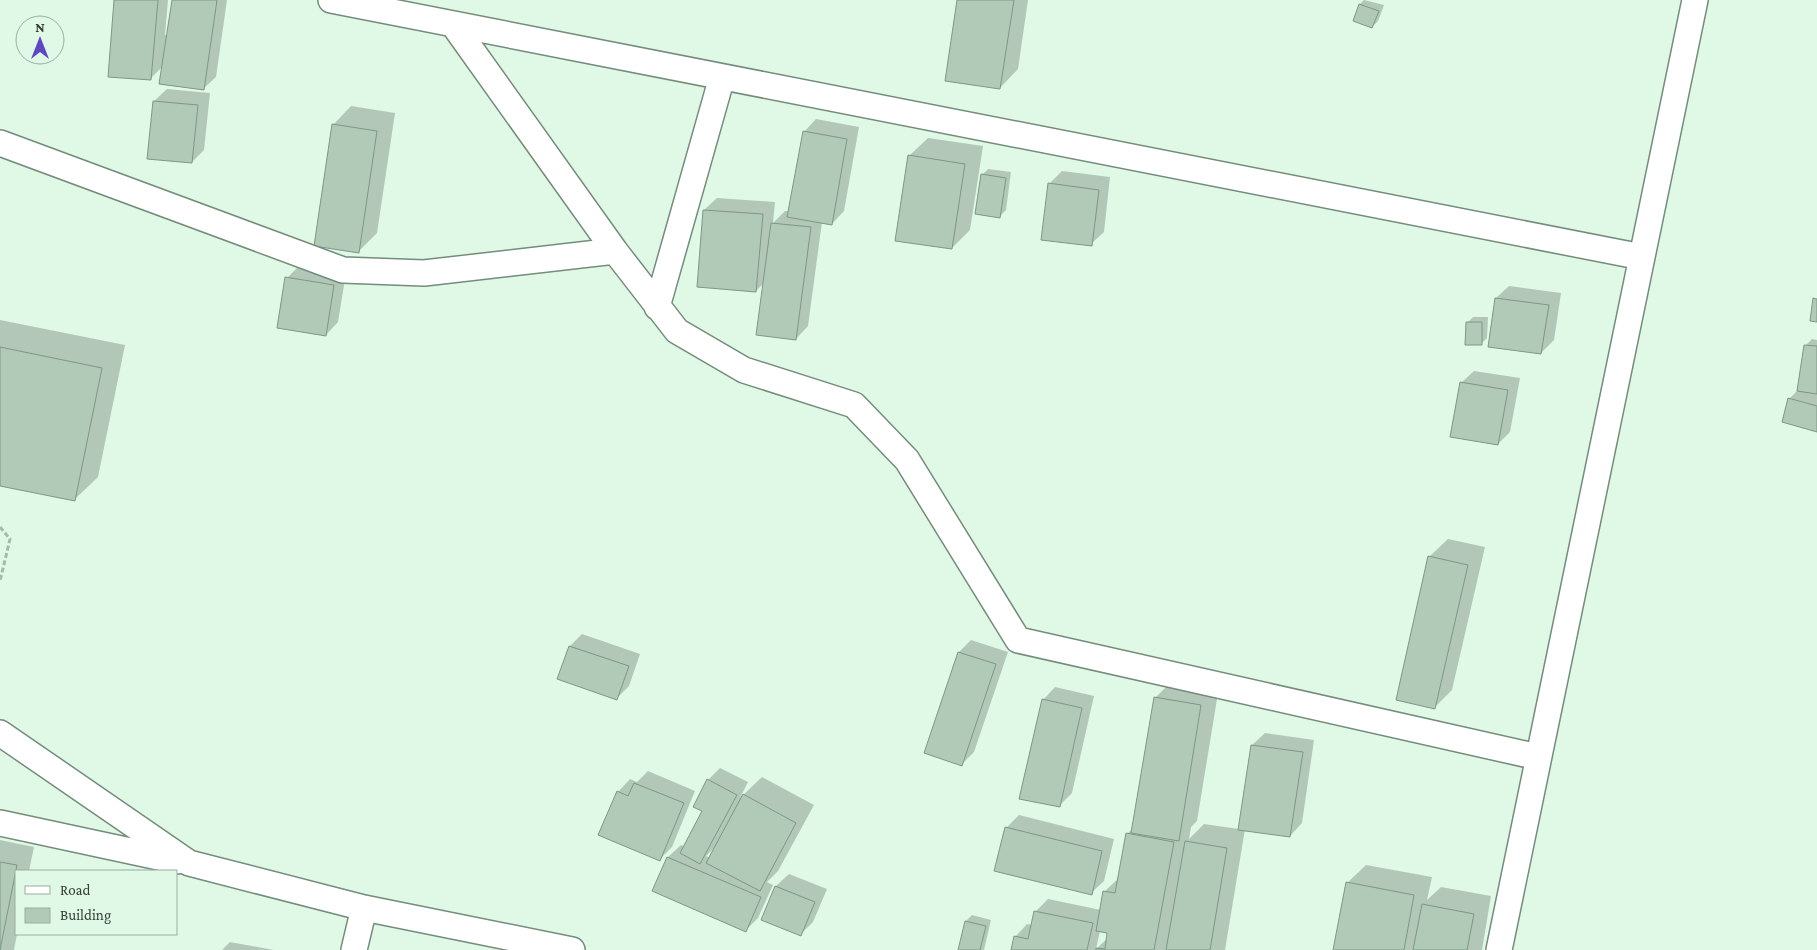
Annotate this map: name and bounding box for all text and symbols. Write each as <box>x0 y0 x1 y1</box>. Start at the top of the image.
north arrow <box>15 15 65 65</box>
text: N <box>35 19 45 35</box>
legend <box>15 870 178 935</box>
text: Road <box>60 882 91 898</box>
text: Building <box>60 907 111 924</box>

